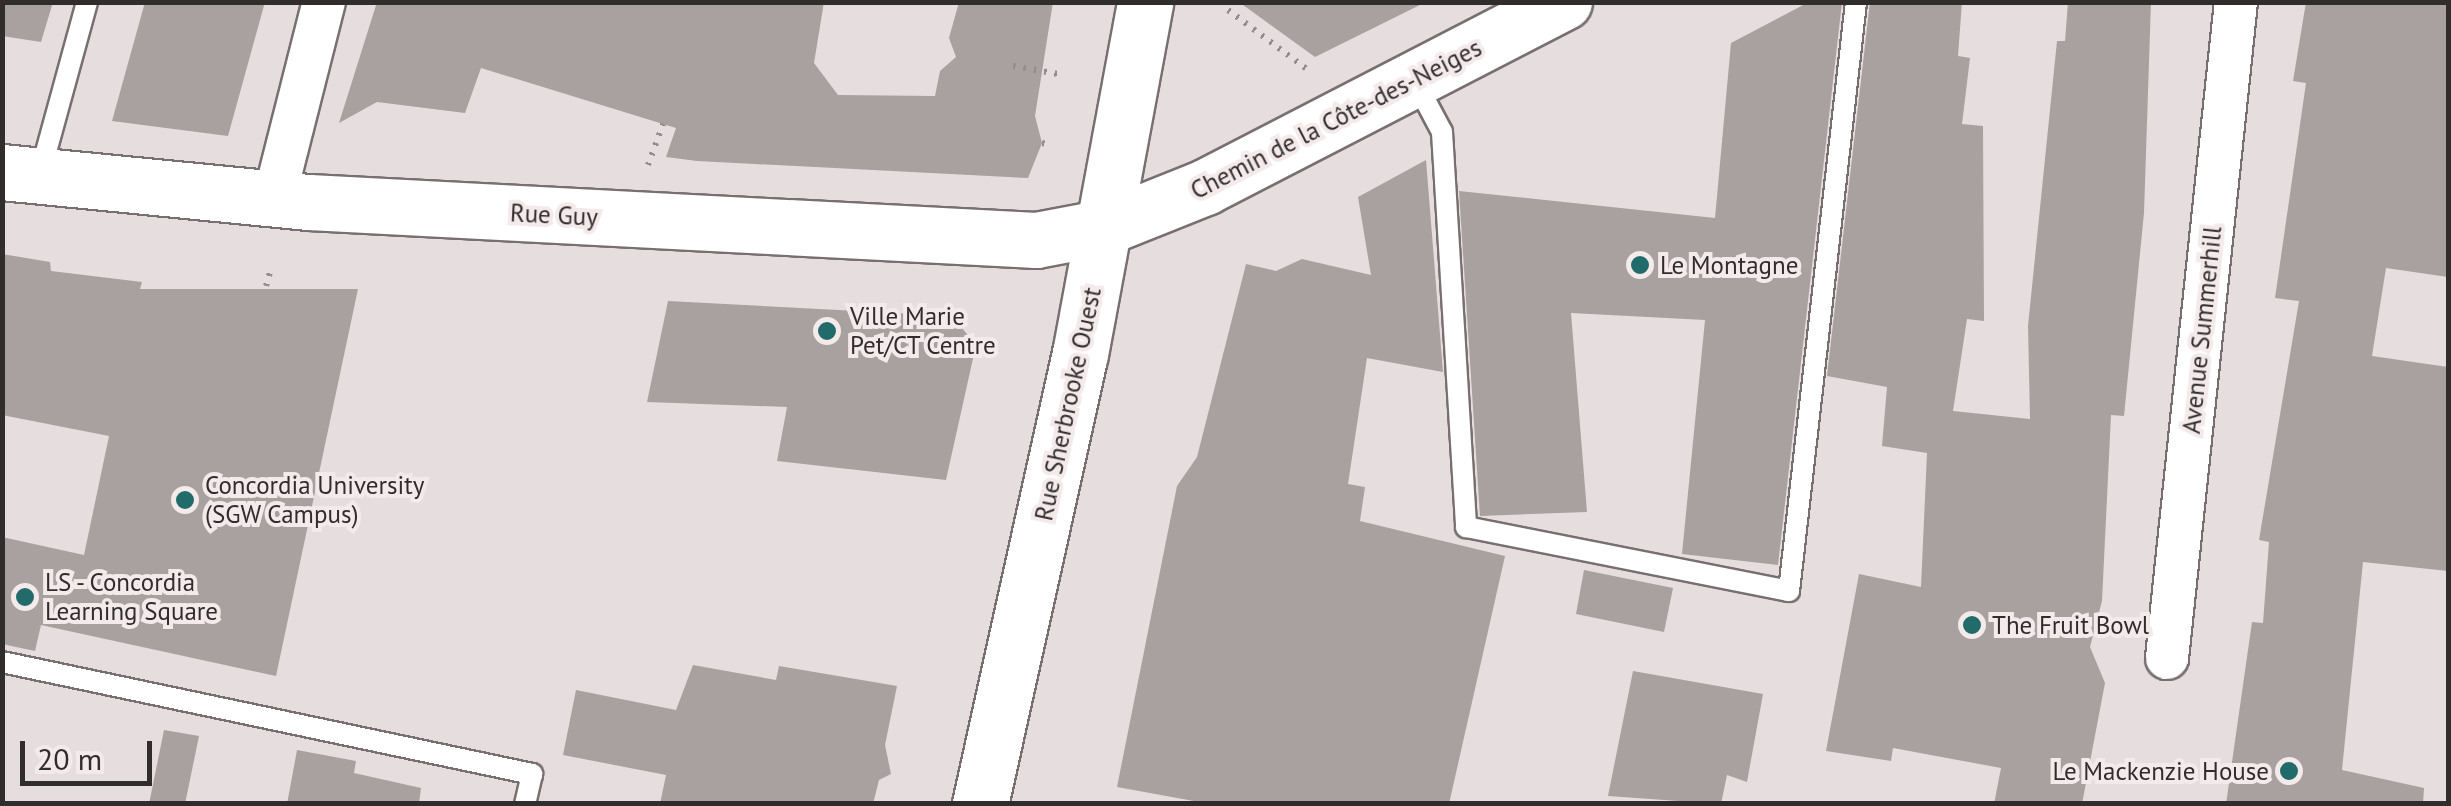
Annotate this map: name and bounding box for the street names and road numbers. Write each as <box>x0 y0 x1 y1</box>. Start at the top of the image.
street label: Chemin de la Côte-des-Neiges <box>1186 32 1486 206</box>
street label: Rue Guy <box>509 198 599 232</box>
street label: Avenue Summerhill <box>2176 225 2228 435</box>
street label: Rue Sherbrooke Ouest <box>1029 285 1107 523</box>

